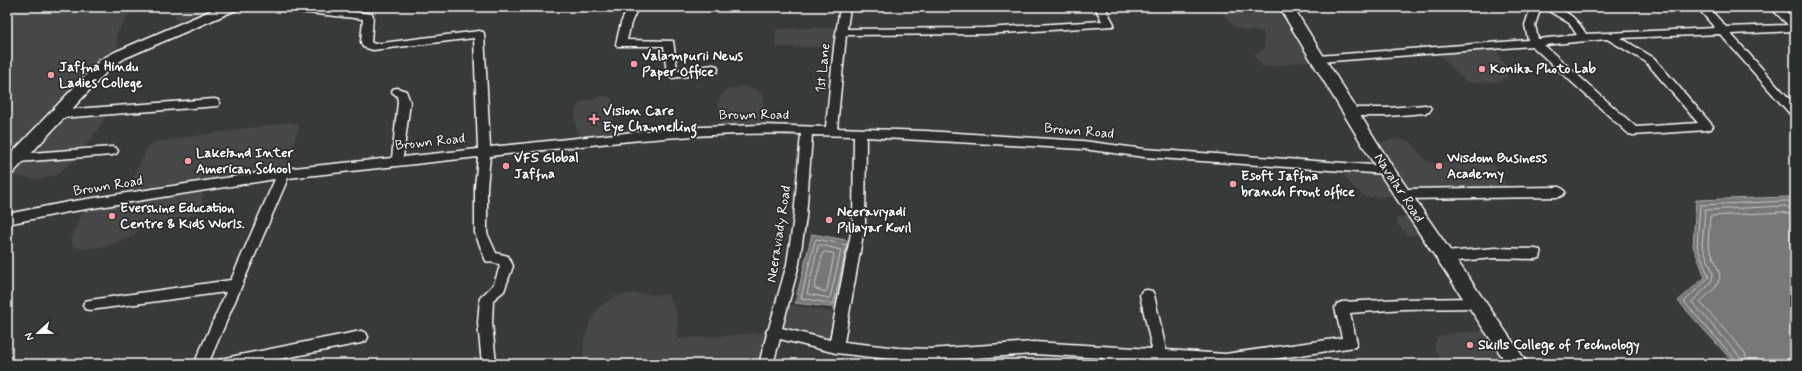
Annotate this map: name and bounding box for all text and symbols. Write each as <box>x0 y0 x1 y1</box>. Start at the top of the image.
street label: 1st Lane <box>811 42 835 94</box>
place label: Valampurii News Paper Office <box>642 47 743 81</box>
place label: Jaffna Hindu Ladies College <box>59 58 143 93</box>
marker: Valampurii News Paper Office <box>629 59 639 69</box>
place label: Konika Photo Lab <box>1490 60 1596 78</box>
marker: Konika Photo Lab <box>1477 64 1487 74</box>
marker: Jaffna Hindu Ladies College <box>46 70 56 80</box>
place label: Vision Care Eye Channelling <box>603 102 698 139</box>
street label: Brown Road <box>719 106 789 124</box>
marker: Vision Care Eye Channelling <box>588 113 600 125</box>
street label: Brown Road <box>1043 119 1115 143</box>
street label: Brown Road <box>394 129 466 155</box>
place label: Lakeland Inter American School <box>196 144 295 178</box>
place label: VFS Global Jaffna <box>514 149 579 183</box>
place label: Wisdom Business Academy <box>1446 149 1548 183</box>
street label: Navalar Road <box>1370 150 1428 226</box>
marker: Lakeland Inter American School <box>183 156 193 166</box>
marker: VFS Global Jaffna <box>501 161 511 171</box>
marker: Wisdom Business Academy <box>1434 161 1444 171</box>
place label: Esoft Jaffna branch Front office <box>1241 167 1355 201</box>
street label: Brown Road <box>72 172 144 200</box>
marker: Esoft Jaffna branch Front office <box>1228 179 1238 189</box>
street label: Neeraviady Road <box>762 184 796 284</box>
place label: Evershine Education Centre & Kids Worls. <box>120 199 245 233</box>
place label: Neeraviyadi Pillayar Kovil <box>837 203 912 237</box>
marker: Evershine Education Centre & Kids Worls. <box>107 211 117 221</box>
marker: Neeraviyadi Pillayar Kovil <box>824 215 834 225</box>
north arrow <box>18 313 58 353</box>
text: N <box>22 330 38 342</box>
place label: Skills College of Technology <box>1478 336 1640 356</box>
marker: Skills College of Technology <box>1465 340 1475 350</box>

